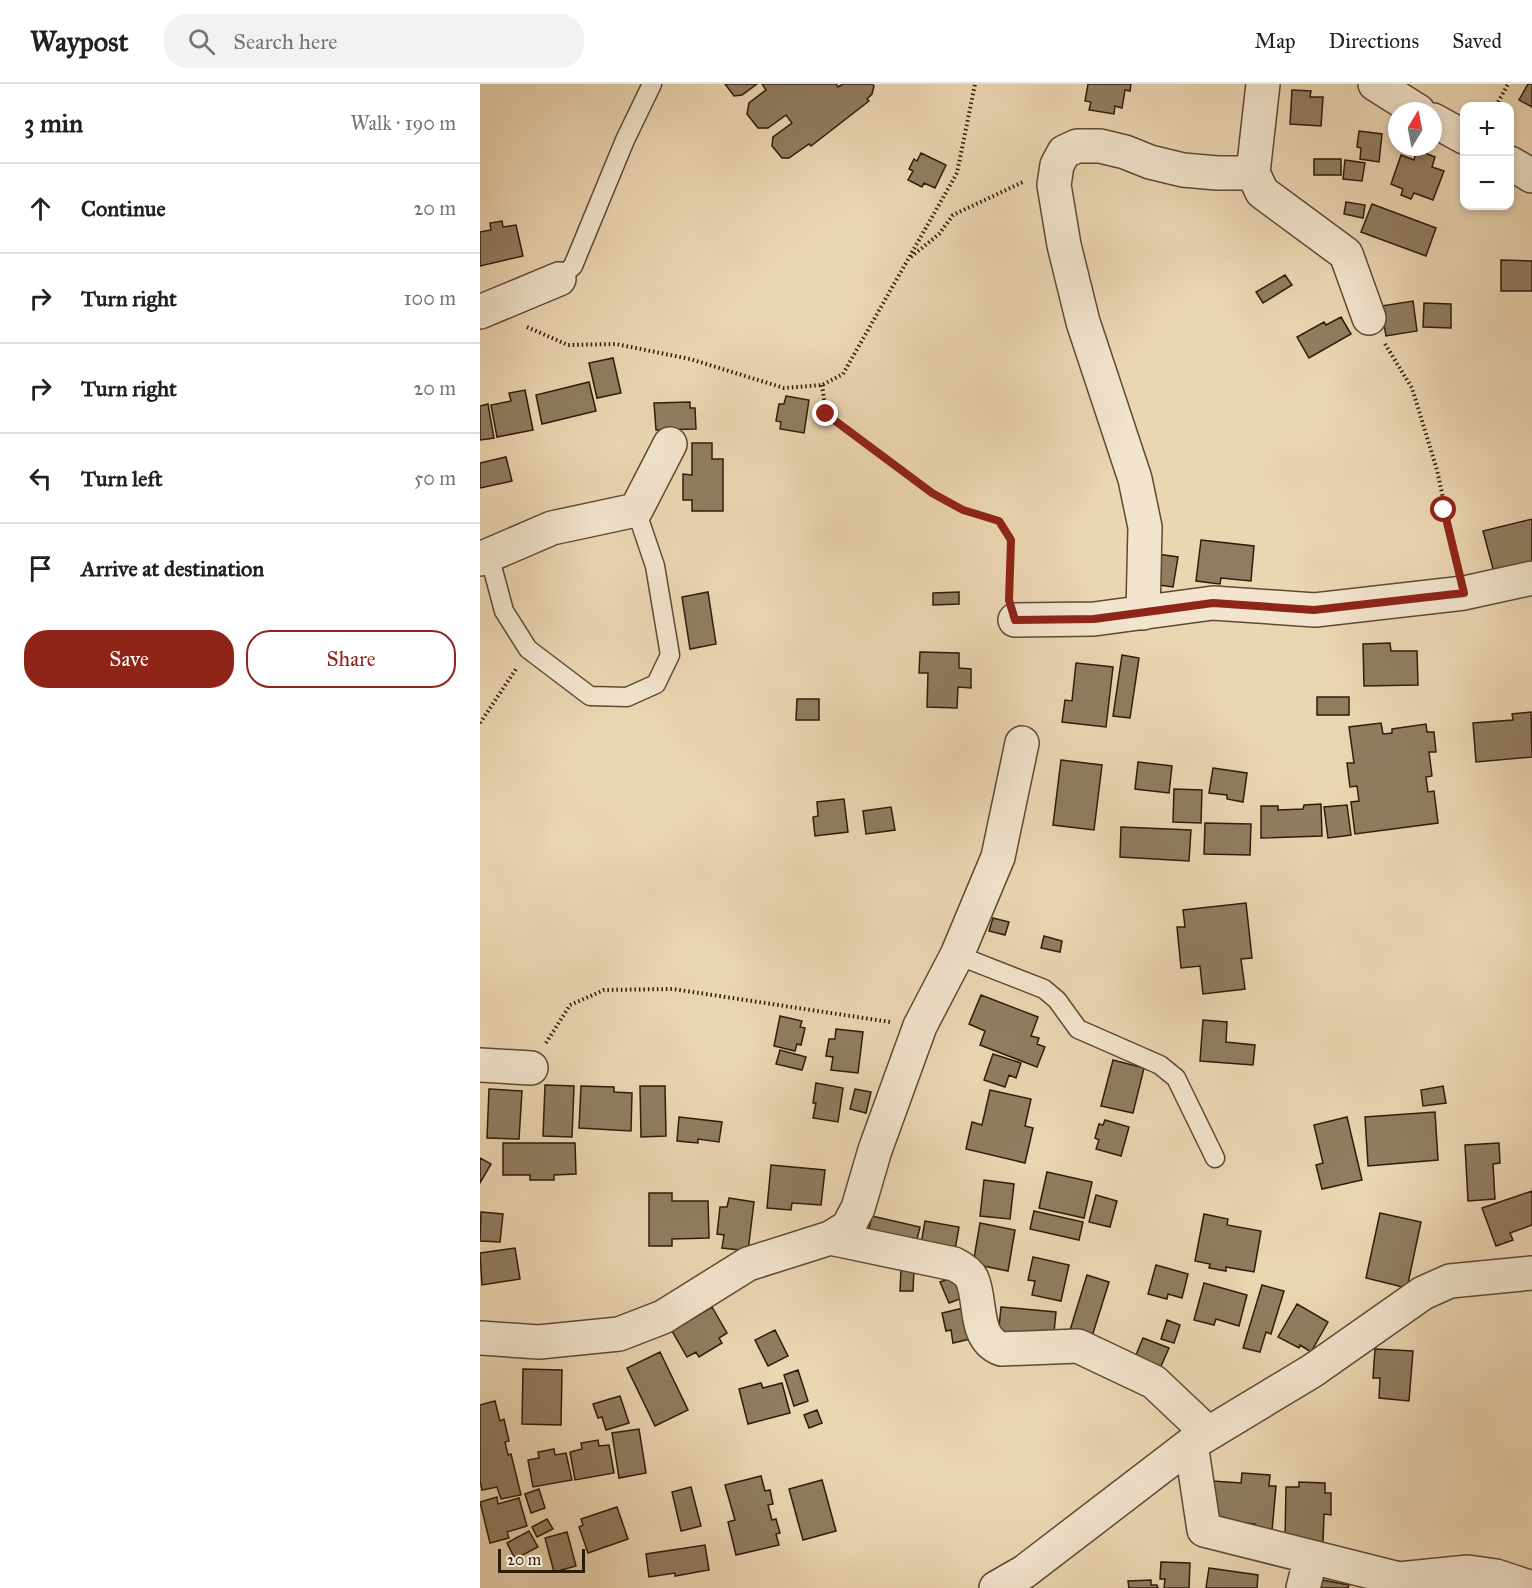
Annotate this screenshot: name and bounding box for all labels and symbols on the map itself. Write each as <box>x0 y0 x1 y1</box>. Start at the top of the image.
north arrow <box>1388 102 1442 156</box>
route end <box>812 400 838 426</box>
route start <box>1430 496 1456 522</box>
scale bar <box>498 1546 585 1574</box>

